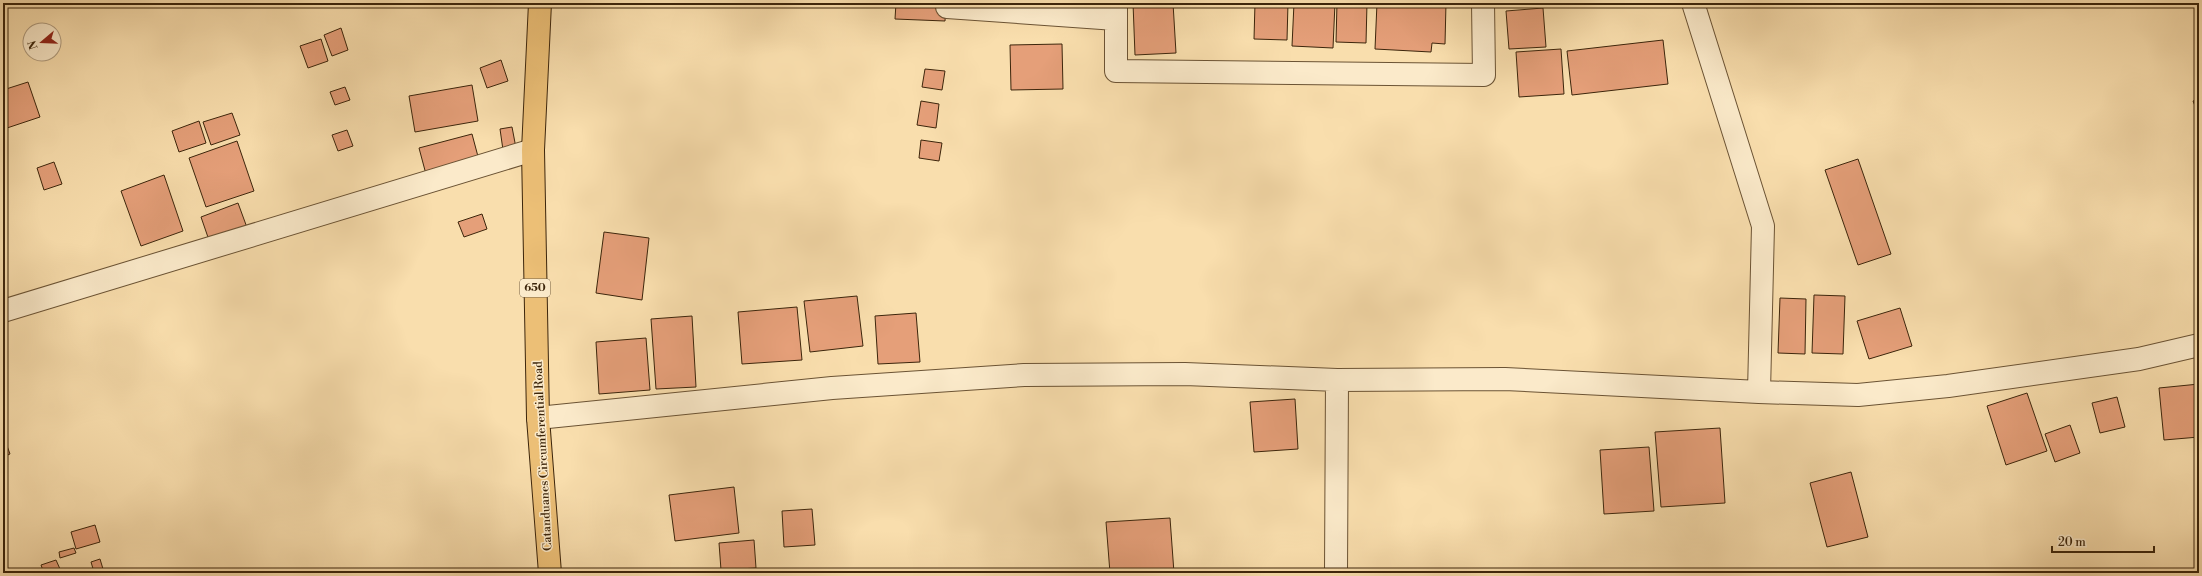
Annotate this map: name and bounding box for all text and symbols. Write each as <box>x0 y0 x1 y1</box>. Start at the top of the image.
north arrow <box>22 22 62 62</box>
text: N <box>25 38 42 51</box>
road number: 650 <box>520 279 550 297</box>
street label: Catanduanes Circumferential Road <box>531 361 555 551</box>
scale bar <box>2052 528 2154 554</box>
text: 20 m <box>2058 535 2086 550</box>

